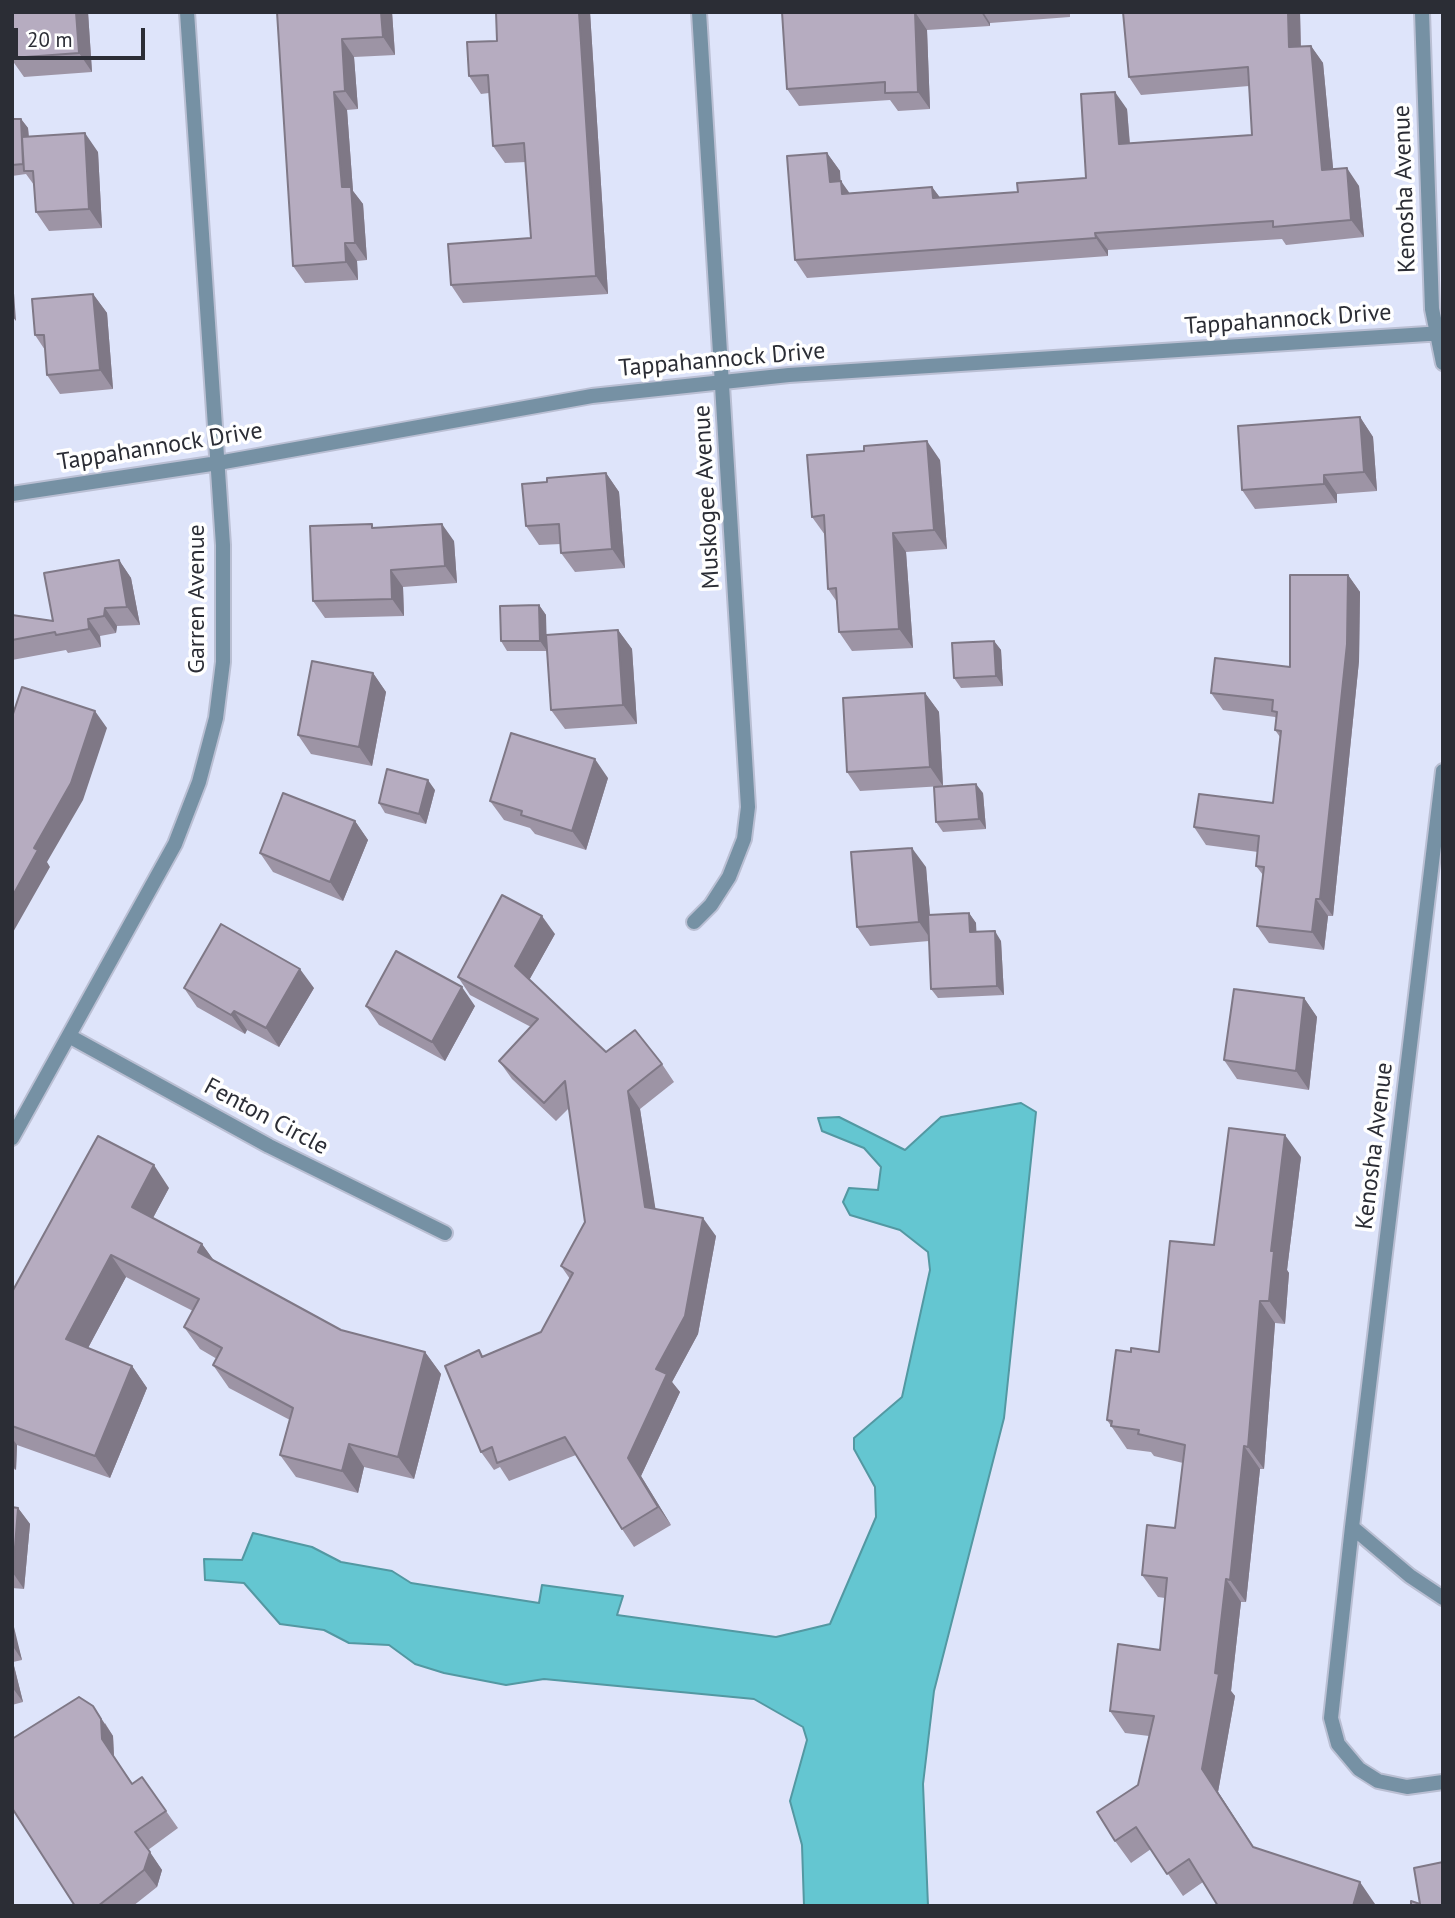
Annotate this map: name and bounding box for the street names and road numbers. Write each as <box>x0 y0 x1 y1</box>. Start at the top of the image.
street label: Kenosha Avenue <box>1388 104 1422 274</box>
street label: Tappahannock Drive <box>1184 298 1392 342</box>
street label: Tappahannock Drive <box>618 337 826 383</box>
street label: Muskogee Avenue <box>688 404 726 590</box>
street label: Tappahannock Drive <box>55 417 265 477</box>
street label: Garren Avenue <box>183 524 211 674</box>
street label: Kenosha Avenue <box>1350 1061 1400 1231</box>
street label: Fenton Circle <box>199 1072 333 1162</box>

